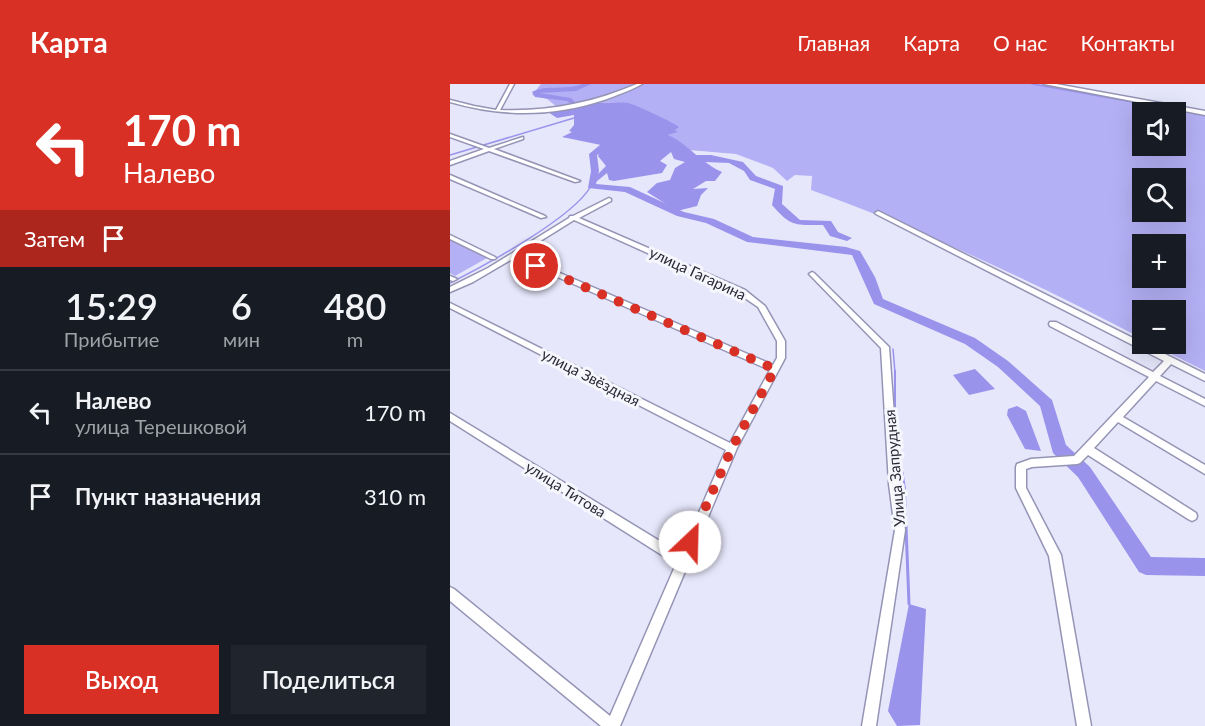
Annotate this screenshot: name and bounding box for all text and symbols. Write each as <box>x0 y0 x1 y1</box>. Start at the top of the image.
text: Карта <box>30 25 108 59</box>
text: Главная <box>797 30 870 55</box>
text: Карта <box>903 30 960 55</box>
text: О нас <box>993 30 1047 55</box>
text: Контакты <box>1080 30 1175 55</box>
map controls <box>1132 102 1186 354</box>
button: sound <box>1132 102 1186 156</box>
text: 170 m <box>123 105 241 155</box>
icon: left <box>24 108 102 186</box>
text: Налево <box>123 156 215 189</box>
button: search <box>1132 168 1186 222</box>
icon: arrive <box>97 222 130 255</box>
text: Затем <box>24 225 85 252</box>
button: + <box>1132 234 1186 288</box>
pin <box>510 240 561 291</box>
street label: улица Гагарина <box>647 243 749 303</box>
icon: arrive <box>519 249 552 282</box>
text: 15:29 <box>65 284 158 328</box>
text: 6 <box>231 284 252 328</box>
text: 480 <box>324 284 386 328</box>
button: − <box>1132 300 1186 354</box>
text: Прибытие <box>64 327 159 351</box>
text: мин <box>223 327 260 351</box>
text: m <box>347 327 363 351</box>
street label: улица Звёздная <box>539 344 643 410</box>
text: Налево <box>75 387 151 414</box>
icon: left <box>24 396 57 429</box>
text: 170 m <box>364 399 426 426</box>
street label: Улица Запрудная <box>880 409 908 527</box>
text: улица Терешковой <box>75 414 247 438</box>
street label: улица Титова <box>522 457 610 521</box>
icon: arrive <box>24 480 57 513</box>
text: Пункт назначения <box>75 483 261 510</box>
text: 310 m <box>364 483 426 510</box>
position arrow <box>658 510 722 574</box>
button: Выход <box>24 645 219 714</box>
button: Поделиться <box>231 645 426 714</box>

